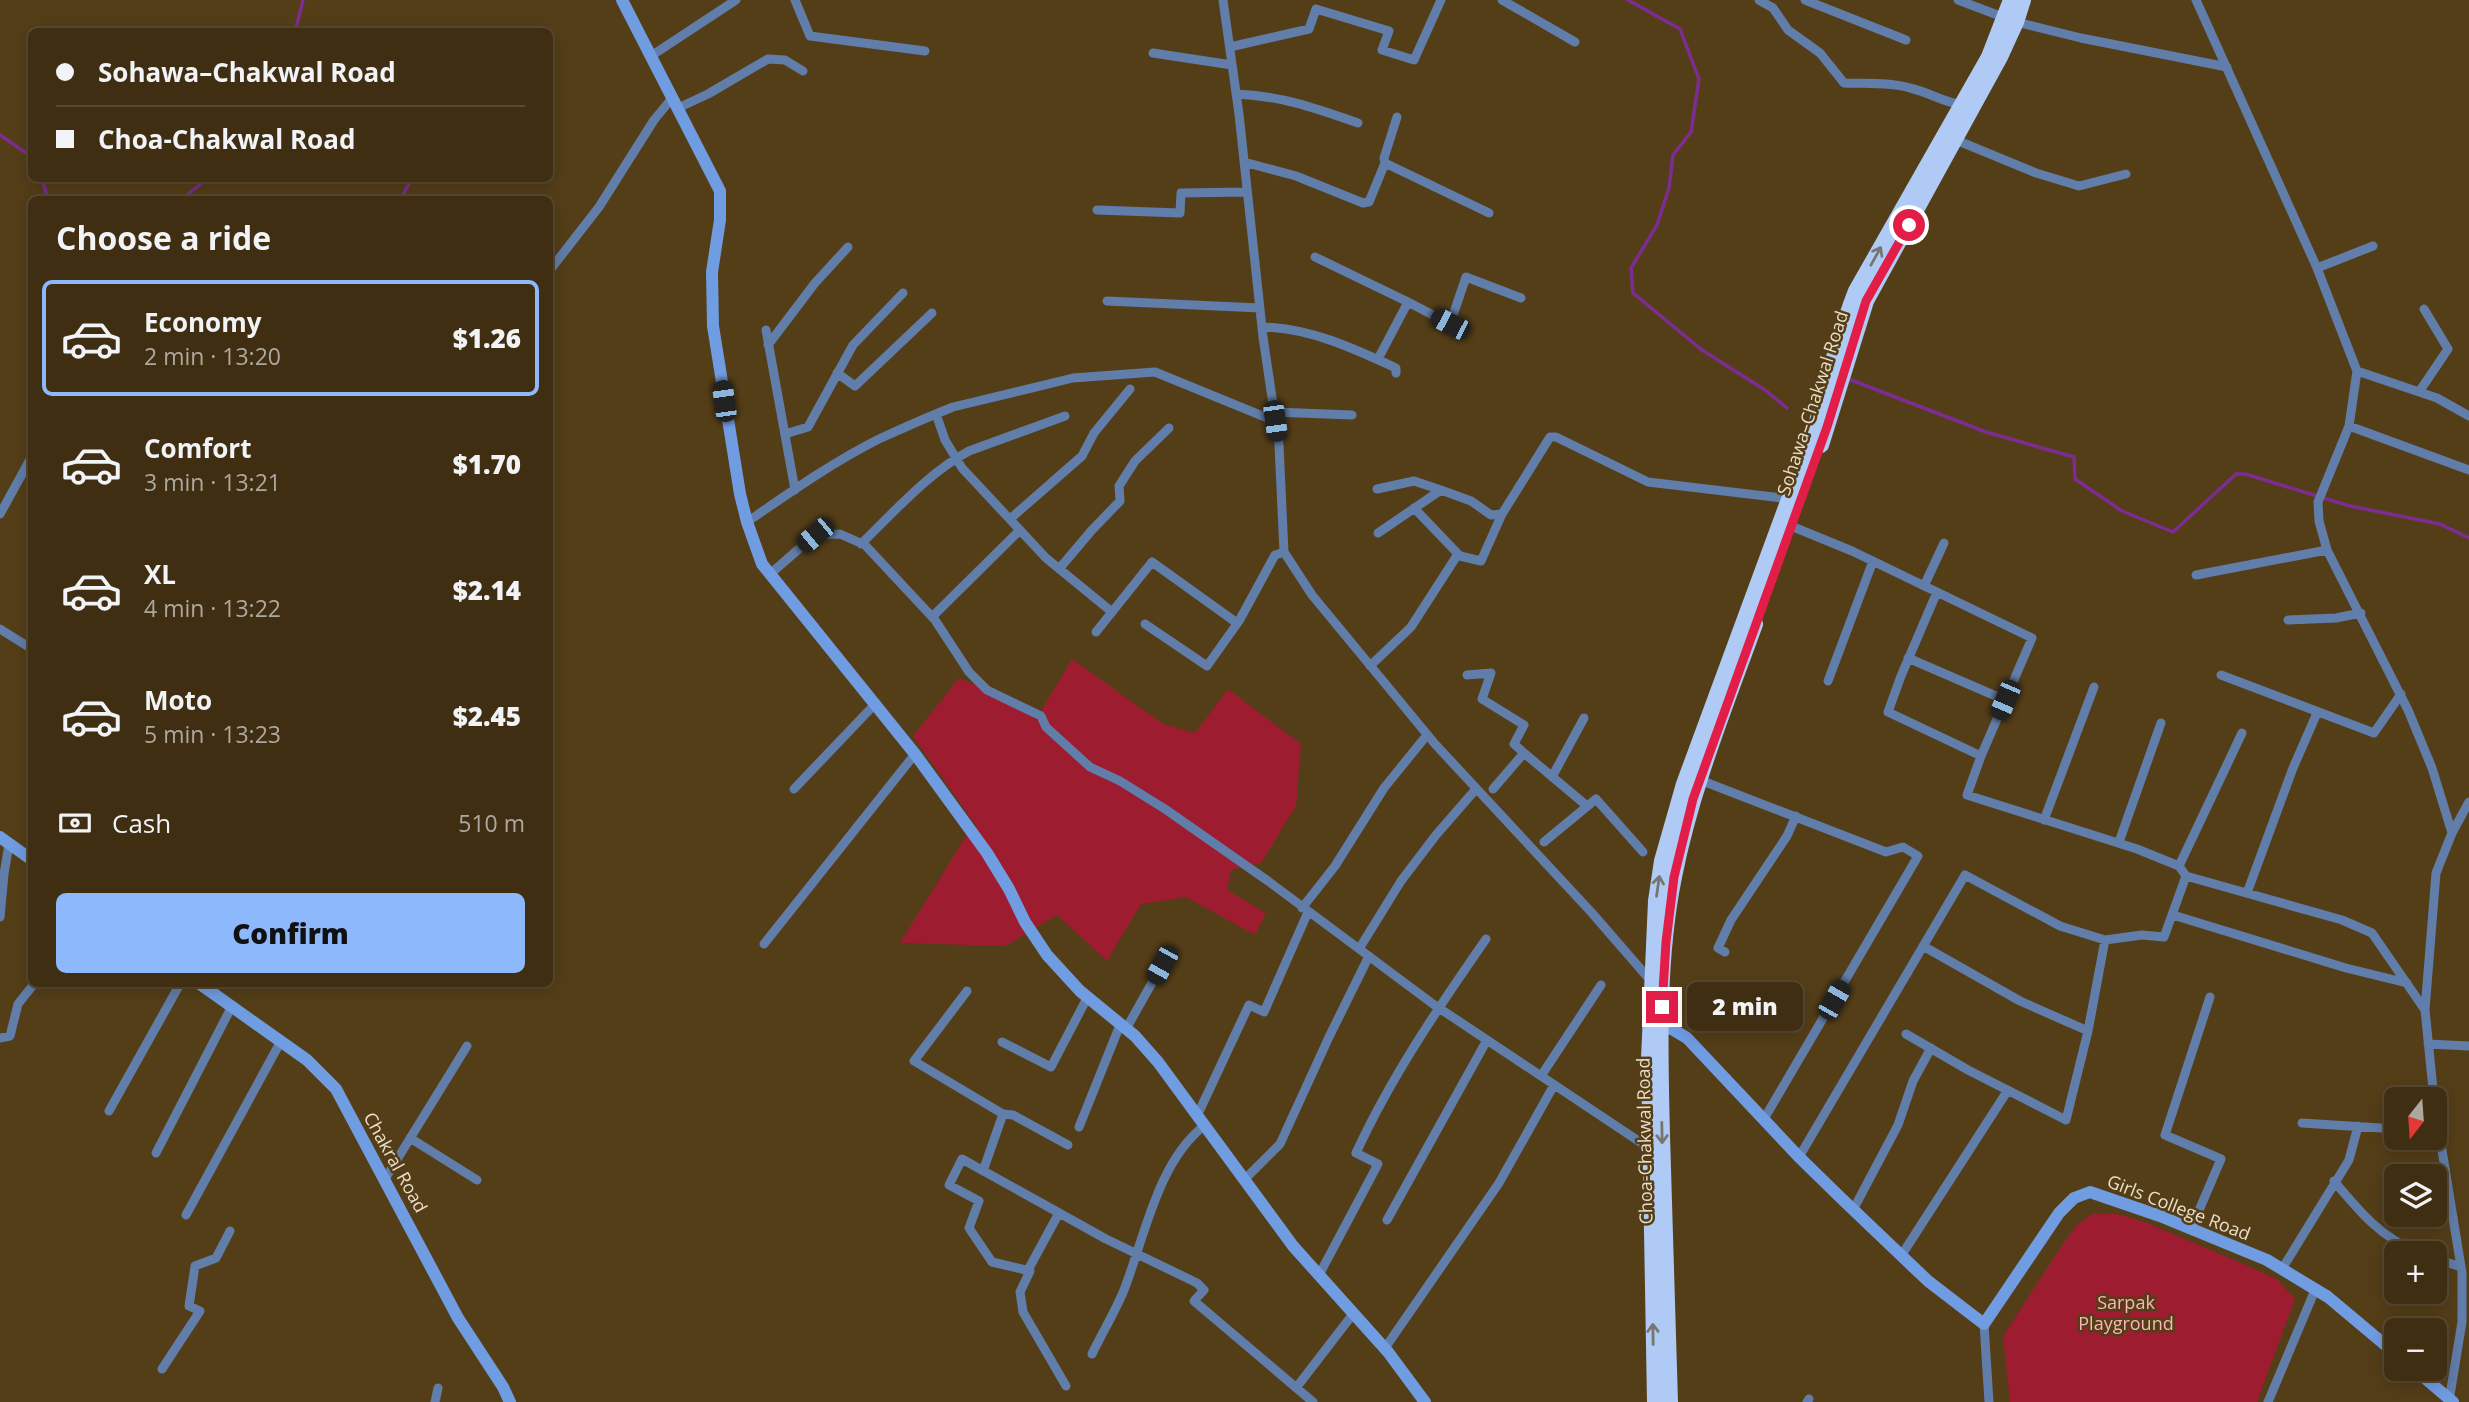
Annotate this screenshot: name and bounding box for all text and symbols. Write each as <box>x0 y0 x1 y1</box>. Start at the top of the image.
text: Sohawa–Chakwal Road <box>98 54 396 90</box>
text: Choa-Chakwal Road <box>98 121 355 157</box>
route start <box>1893 209 1925 241</box>
text: Choose a ride <box>56 216 271 259</box>
one-way arrow <box>1869 246 1883 266</box>
text: Economy <box>144 304 262 340</box>
car <box>1427 305 1474 343</box>
icon: car <box>60 307 123 370</box>
street label: Sohawa–Chakwal Road <box>1771 308 1853 498</box>
text: $1.26 <box>453 320 521 356</box>
text: 2 min · 13:20 <box>144 340 281 372</box>
car <box>711 379 738 423</box>
car <box>1262 399 1289 443</box>
text: Comfort <box>144 430 251 466</box>
icon: car <box>60 433 123 496</box>
text: $1.70 <box>453 446 521 482</box>
text: 3 min · 13:21 <box>144 466 281 498</box>
car <box>793 513 838 557</box>
text: XL <box>144 556 176 592</box>
icon: car <box>60 559 123 622</box>
text: $2.14 <box>453 572 521 608</box>
text: 4 min · 13:22 <box>144 592 281 624</box>
car <box>1988 677 2023 723</box>
text: Moto <box>144 682 212 718</box>
icon: car <box>60 685 123 748</box>
text: $2.45 <box>453 698 521 734</box>
text: 5 min · 13:23 <box>144 718 281 750</box>
icon: cash <box>56 804 94 842</box>
text: Cash <box>112 805 171 841</box>
text: 510 m <box>458 807 525 839</box>
one-way arrow <box>1652 875 1665 898</box>
button: Confirm <box>56 893 525 973</box>
car <box>1143 942 1182 988</box>
car <box>1815 977 1854 1023</box>
callout: 2 min <box>1686 982 1802 1032</box>
text: 2 min <box>1712 990 1778 1022</box>
route end <box>1646 991 1678 1023</box>
street label: Choa-Chakwal Road <box>1631 1057 1657 1225</box>
north arrow <box>2384 1087 2446 1150</box>
map controls <box>2384 1087 2447 1381</box>
street label: Chakral Road <box>359 1107 433 1217</box>
one-way arrow <box>1656 1122 1669 1145</box>
button: layers <box>2384 1164 2447 1227</box>
street label: Girls College Road <box>2104 1169 2254 1245</box>
button: + <box>2384 1241 2447 1304</box>
park label: Sarpak Playground <box>2078 1290 2174 1335</box>
button: − <box>2384 1318 2447 1381</box>
one-way arrow <box>1647 1323 1660 1346</box>

